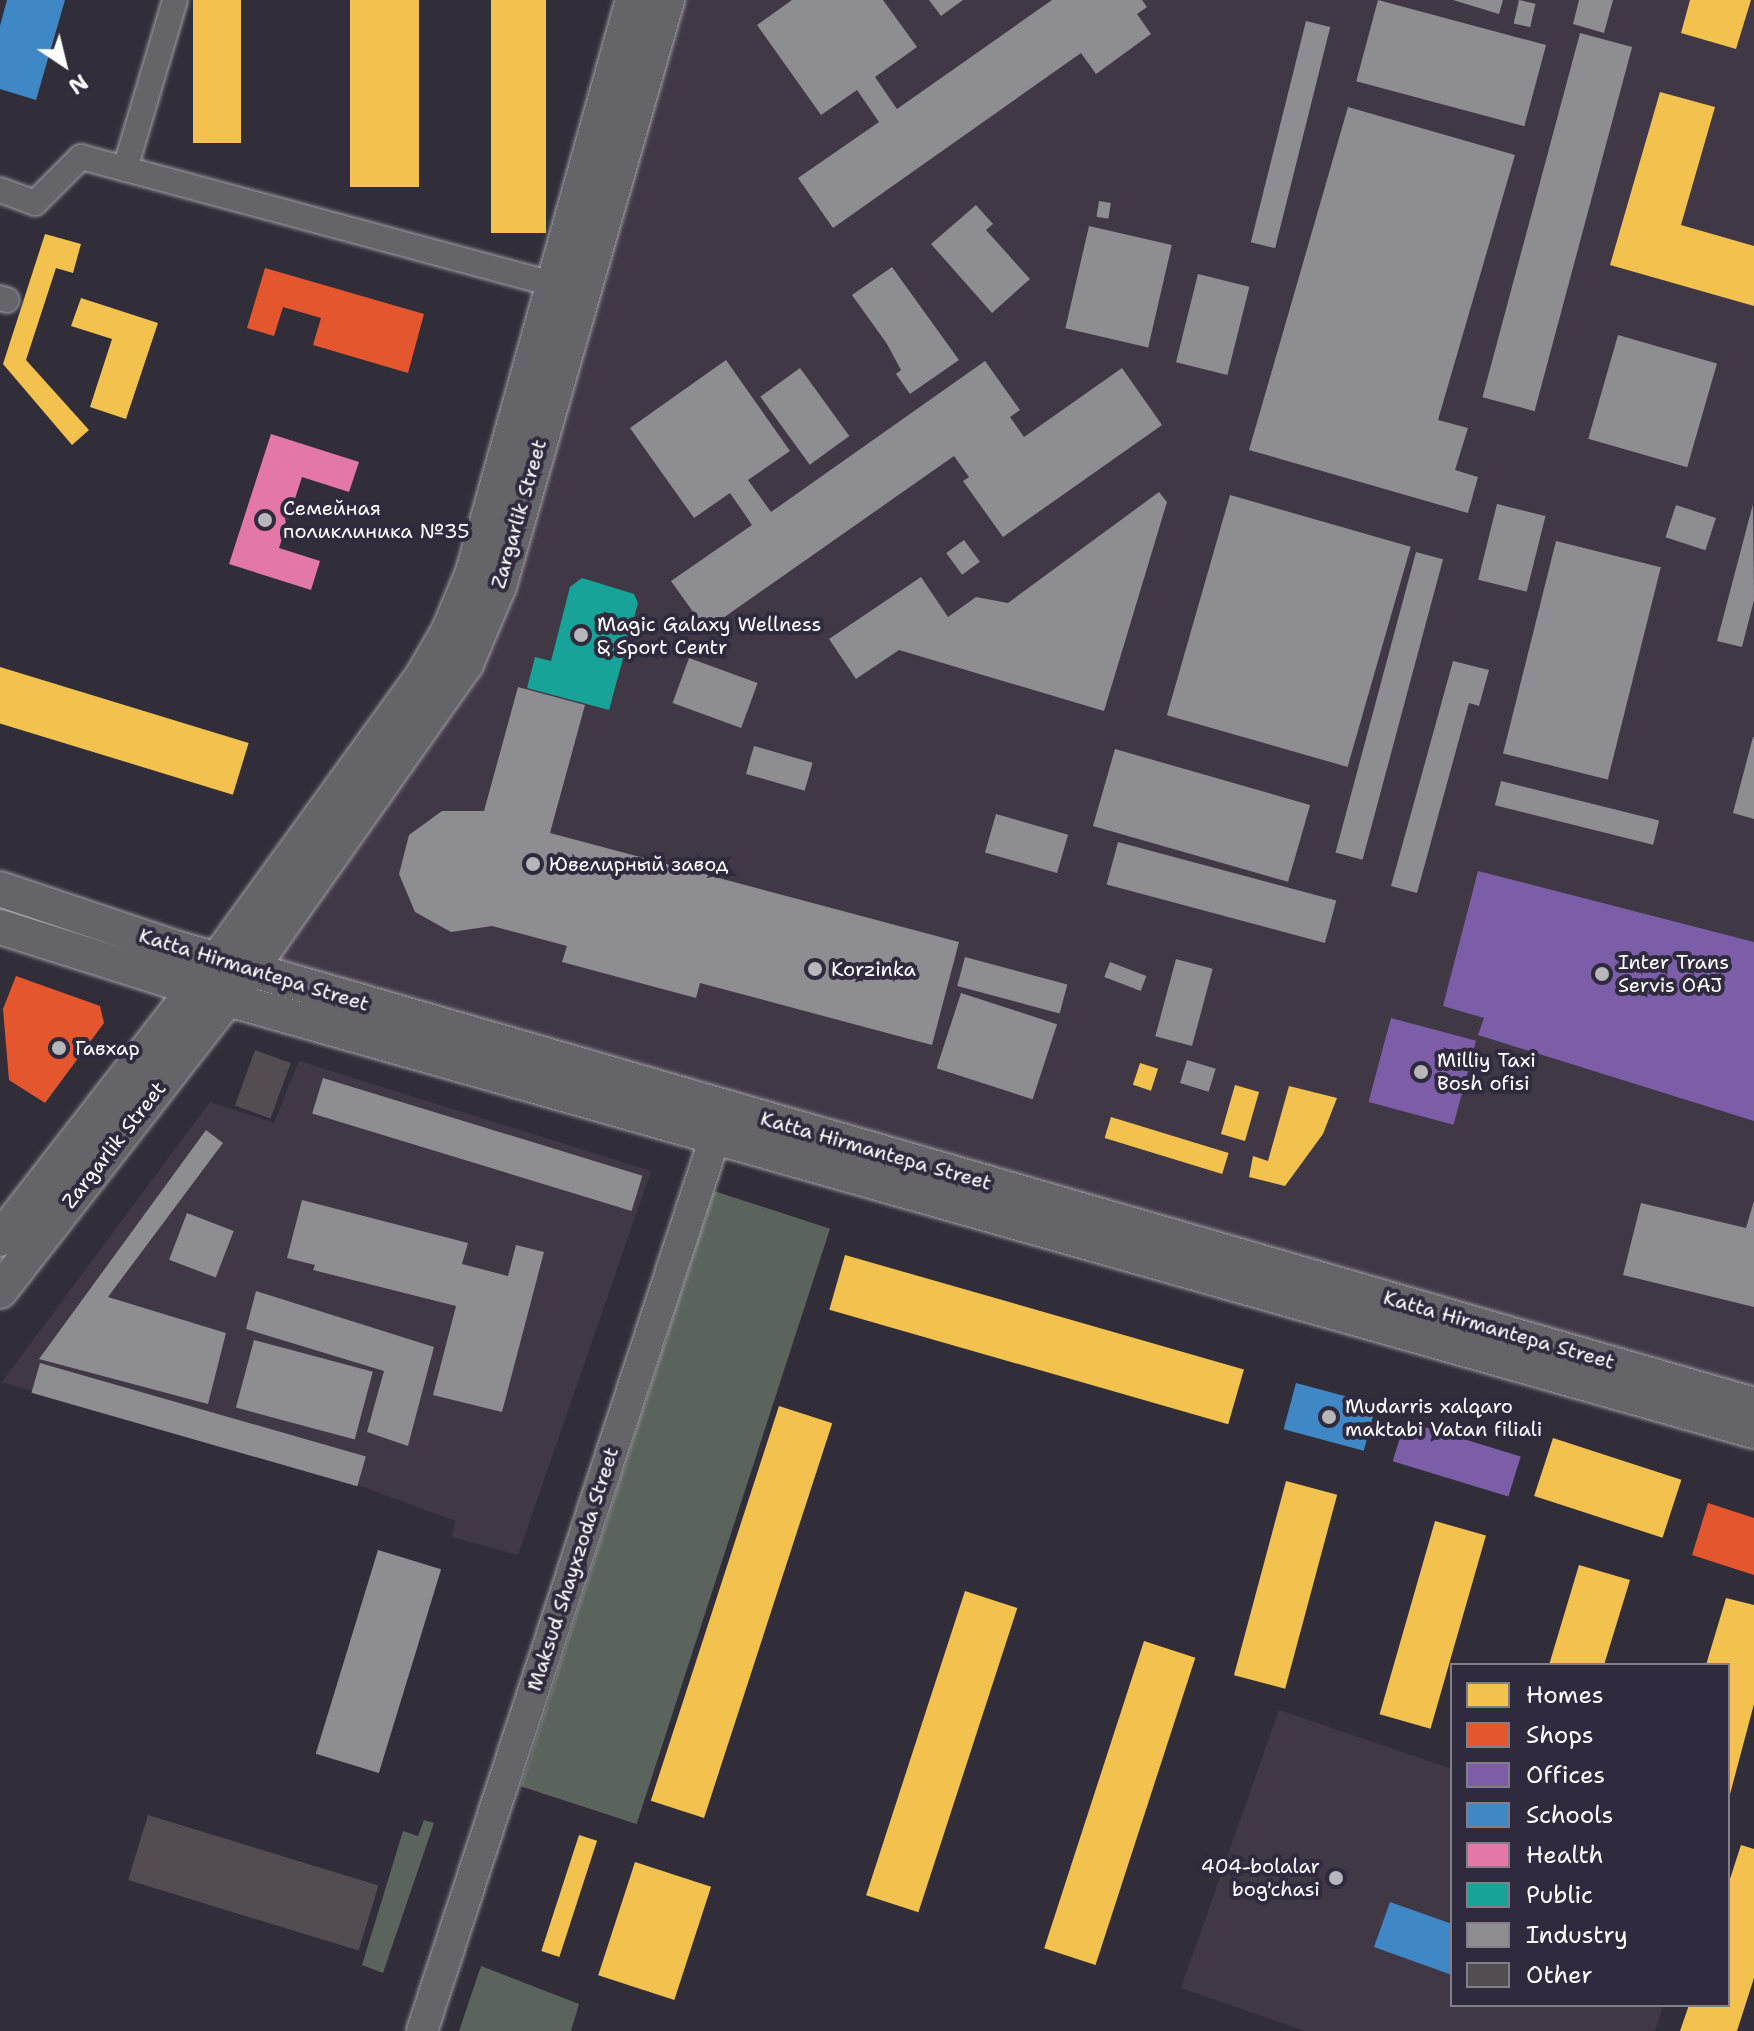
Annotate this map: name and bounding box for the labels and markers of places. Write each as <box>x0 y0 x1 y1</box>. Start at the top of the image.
place label: Семейная поликлиника №35 <box>283 496 469 543</box>
marker: Семейная поликлиника №35 <box>254 509 276 531</box>
place label: Magic Galaxy Wellness & Sport Centr <box>597 612 821 659</box>
marker: Magic Galaxy Wellness & Sport Centr <box>572 626 590 644</box>
place label: Ювелирный завод <box>549 852 728 876</box>
marker: Ювелирный завод <box>524 855 542 873</box>
place label: Inter Trans Servis OAJ <box>1618 950 1729 997</box>
place label: Korzinka <box>831 957 916 981</box>
marker: Korzinka <box>806 960 824 978</box>
marker: Inter Trans Servis OAJ <box>1593 965 1611 983</box>
place label: Гавхар <box>75 1036 140 1060</box>
marker: Гавхар <box>50 1039 68 1057</box>
place label: Milliy Taxi Bosh ofisi <box>1437 1048 1536 1095</box>
marker: Milliy Taxi Bosh ofisi <box>1412 1063 1430 1081</box>
place label: Mudarris xalqaro maktabi Vatan filiali <box>1345 1394 1542 1441</box>
marker: Mudarris xalqaro maktabi Vatan filiali <box>1320 1408 1338 1426</box>
place label: 404-bolalar bog'chasi <box>1201 1854 1320 1901</box>
marker: 404-bolalar bog'chasi <box>1327 1869 1345 1887</box>

